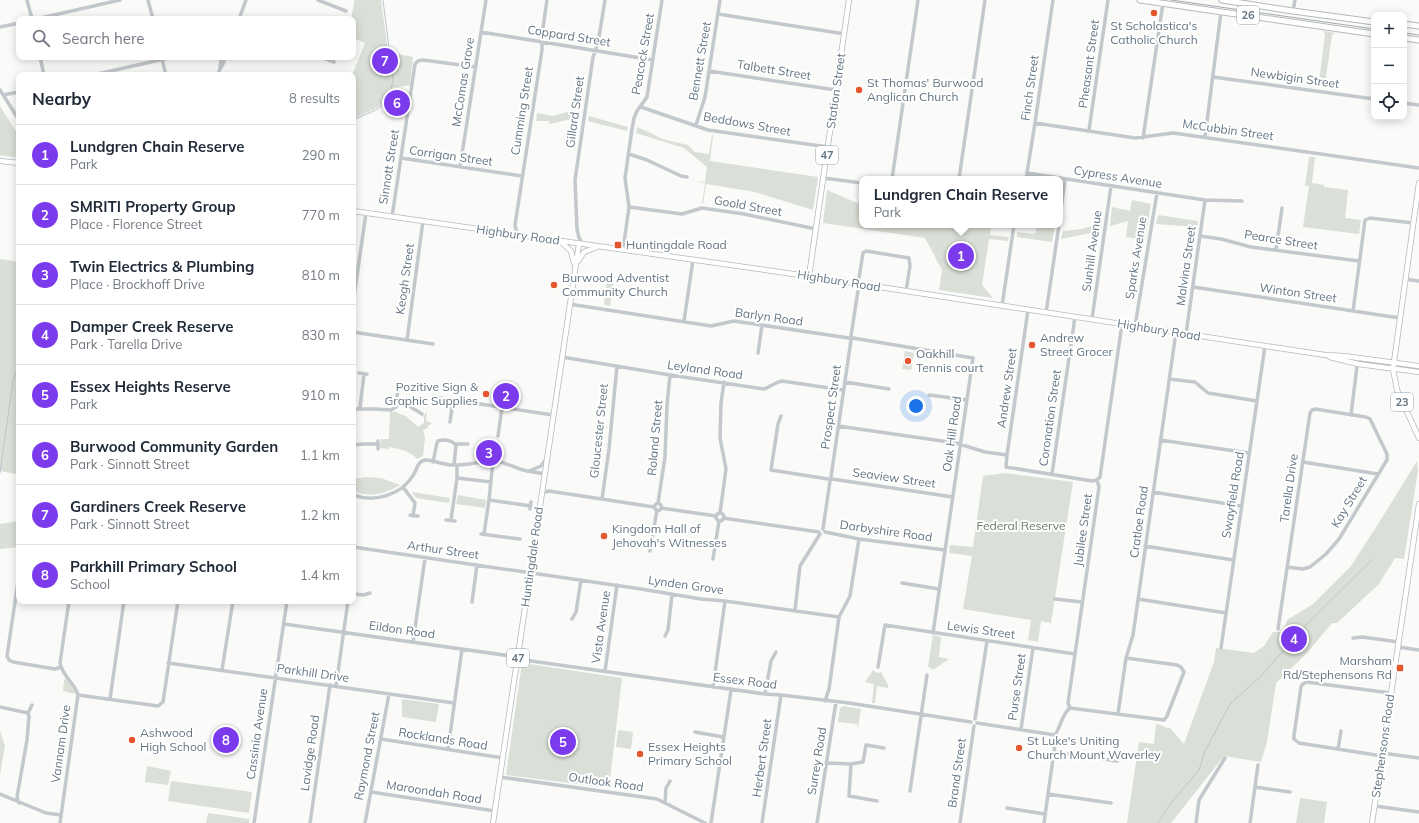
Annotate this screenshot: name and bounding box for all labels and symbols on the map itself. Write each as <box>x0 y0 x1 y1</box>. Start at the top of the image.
road number: 26 <box>1237 6 1259 24</box>
marker: St Scholastica's Catholic Church <box>1149 8 1159 18</box>
street label: Peacock Street <box>628 12 657 96</box>
place label: St Scholastica's Catholic Church <box>1110 18 1198 47</box>
street label: Pheasant Street <box>1075 19 1102 109</box>
street label: Bennett Street <box>685 20 714 102</box>
street label: Coppard Street <box>526 22 612 49</box>
street label: McComas Grove <box>448 36 477 128</box>
pin: 7 <box>372 46 398 76</box>
street label: Station Street <box>823 52 848 130</box>
street label: Finch Street <box>1017 54 1042 122</box>
street label: Talbett Street <box>736 56 812 83</box>
street label: Newbigin Street <box>1250 64 1340 91</box>
street label: Cumming Street <box>507 66 536 156</box>
street label: Gillard Street <box>562 75 587 149</box>
place label: St Thomas' Burwood Anglican Church <box>867 75 983 104</box>
marker: St Thomas' Burwood Anglican Church <box>854 85 864 95</box>
pin: 6 <box>384 88 410 118</box>
street label: Beddows Street <box>702 108 792 139</box>
street label: McCubbin Street <box>1182 116 1275 143</box>
street label: Sinnott Street <box>375 128 402 206</box>
street label: Corrigan Street <box>408 142 494 169</box>
road number: 47 <box>816 146 838 164</box>
street label: Cypress Avenue <box>1073 162 1163 191</box>
street label: Goold Street <box>713 192 783 219</box>
street label: Sunhill Avenue <box>1078 209 1105 293</box>
street label: Sparks Avenue <box>1122 216 1149 300</box>
street label: Highbury Road <box>475 221 561 248</box>
street label: Malvina Street <box>1173 225 1199 307</box>
street label: Pearce Street <box>1243 226 1319 253</box>
place label: Huntingdale Road <box>626 237 727 252</box>
marker: Huntingdale Road <box>613 240 623 250</box>
pin: 1 <box>948 241 974 271</box>
street label: Keogh Street <box>392 243 417 315</box>
street label: Highbury Road <box>796 267 882 294</box>
place label: Burwood Adventist Community Church <box>562 270 669 299</box>
marker: Burwood Adventist Community Church <box>549 280 559 290</box>
street label: Winton Street <box>1259 280 1338 305</box>
street label: Barlyn Road <box>734 304 804 329</box>
street label: Highbury Road <box>1116 316 1202 343</box>
place label: Andrew Street Grocer <box>1040 330 1114 359</box>
marker: Andrew Street Grocer <box>1027 340 1037 350</box>
place label: Oakhill Tennis court <box>916 346 983 375</box>
street label: Andrew Street <box>993 347 1020 429</box>
marker: Oakhill Tennis court <box>903 356 913 366</box>
street label: Leyland Road <box>666 357 744 382</box>
street label: Prospect Street <box>817 364 844 450</box>
street label: Coronation Street <box>1035 369 1064 467</box>
place label: Pozitive Sign & Graphic Supplies <box>385 379 479 408</box>
pin: 2 <box>493 381 519 411</box>
street label: Gloucester Street <box>586 383 611 479</box>
marker: Pozitive Sign & Graphic Supplies <box>481 389 491 399</box>
road number: 23 <box>1391 393 1413 411</box>
street label: Oak Hill Road <box>939 395 964 473</box>
your location <box>906 396 926 416</box>
street label: Roland Street <box>644 400 665 476</box>
pin: 3 <box>476 438 502 468</box>
street label: Swayfield Road <box>1218 451 1247 539</box>
street label: Tarella Drive <box>1276 453 1301 523</box>
street label: Seaview Street <box>852 464 936 491</box>
street label: Kay Street <box>1327 473 1370 530</box>
street label: Cratloe Road <box>1126 485 1151 559</box>
street label: Jubilee Street <box>1070 493 1095 567</box>
street label: Huntingdale Road <box>517 506 546 608</box>
street label: Darbyshire Road <box>839 517 933 544</box>
park label: Federal Reserve <box>977 518 1065 533</box>
place label: Kingdom Hall of Jehovah's Witnesses <box>612 521 727 550</box>
marker: Kingdom Hall of Jehovah's Witnesses <box>599 531 609 541</box>
street label: Arthur Street <box>406 537 480 562</box>
street label: Lynden Grove <box>647 572 725 597</box>
street label: Vista Avenue <box>588 590 613 664</box>
street label: Eildon Road <box>368 617 436 642</box>
street label: Lewis Street <box>946 617 1016 642</box>
pin: 4 <box>1281 624 1307 654</box>
road number: 47 <box>507 649 529 667</box>
street label: Purse Street <box>1004 652 1029 722</box>
place label: Marsham Rd/Stephensons Rd <box>1283 653 1392 682</box>
street label: Parkhill Drive <box>276 660 350 685</box>
marker: Marsham Rd/Stephensons Rd <box>1395 663 1405 673</box>
street label: Essex Road <box>712 669 778 692</box>
street label: Cassinia Avenue <box>243 687 270 781</box>
street label: Stephensons Road <box>1368 693 1397 799</box>
street label: Vannam Drive <box>48 704 73 784</box>
street label: Raymond Street <box>351 710 382 801</box>
street label: Lavidge Road <box>297 714 322 792</box>
street label: Herbert Street <box>749 718 774 798</box>
street label: Rocklands Road <box>397 724 489 753</box>
place label: Ashwood High School <box>140 725 206 754</box>
pin: 8 <box>213 725 239 755</box>
street label: Surrey Road <box>804 726 829 796</box>
pin: 5 <box>550 727 576 757</box>
place label: St Luke's Uniting Church Mount Waverley <box>1027 733 1161 762</box>
marker: Ashwood High School <box>127 735 137 745</box>
street label: Brand Street <box>944 737 969 809</box>
place label: Essex Heights Primary School <box>648 739 732 768</box>
marker: St Luke's Uniting Church Mount Waverley <box>1014 743 1024 753</box>
marker: Essex Heights Primary School <box>635 749 645 759</box>
street label: Outlook Road <box>568 769 645 794</box>
street label: Maroondah Road <box>385 777 483 806</box>

